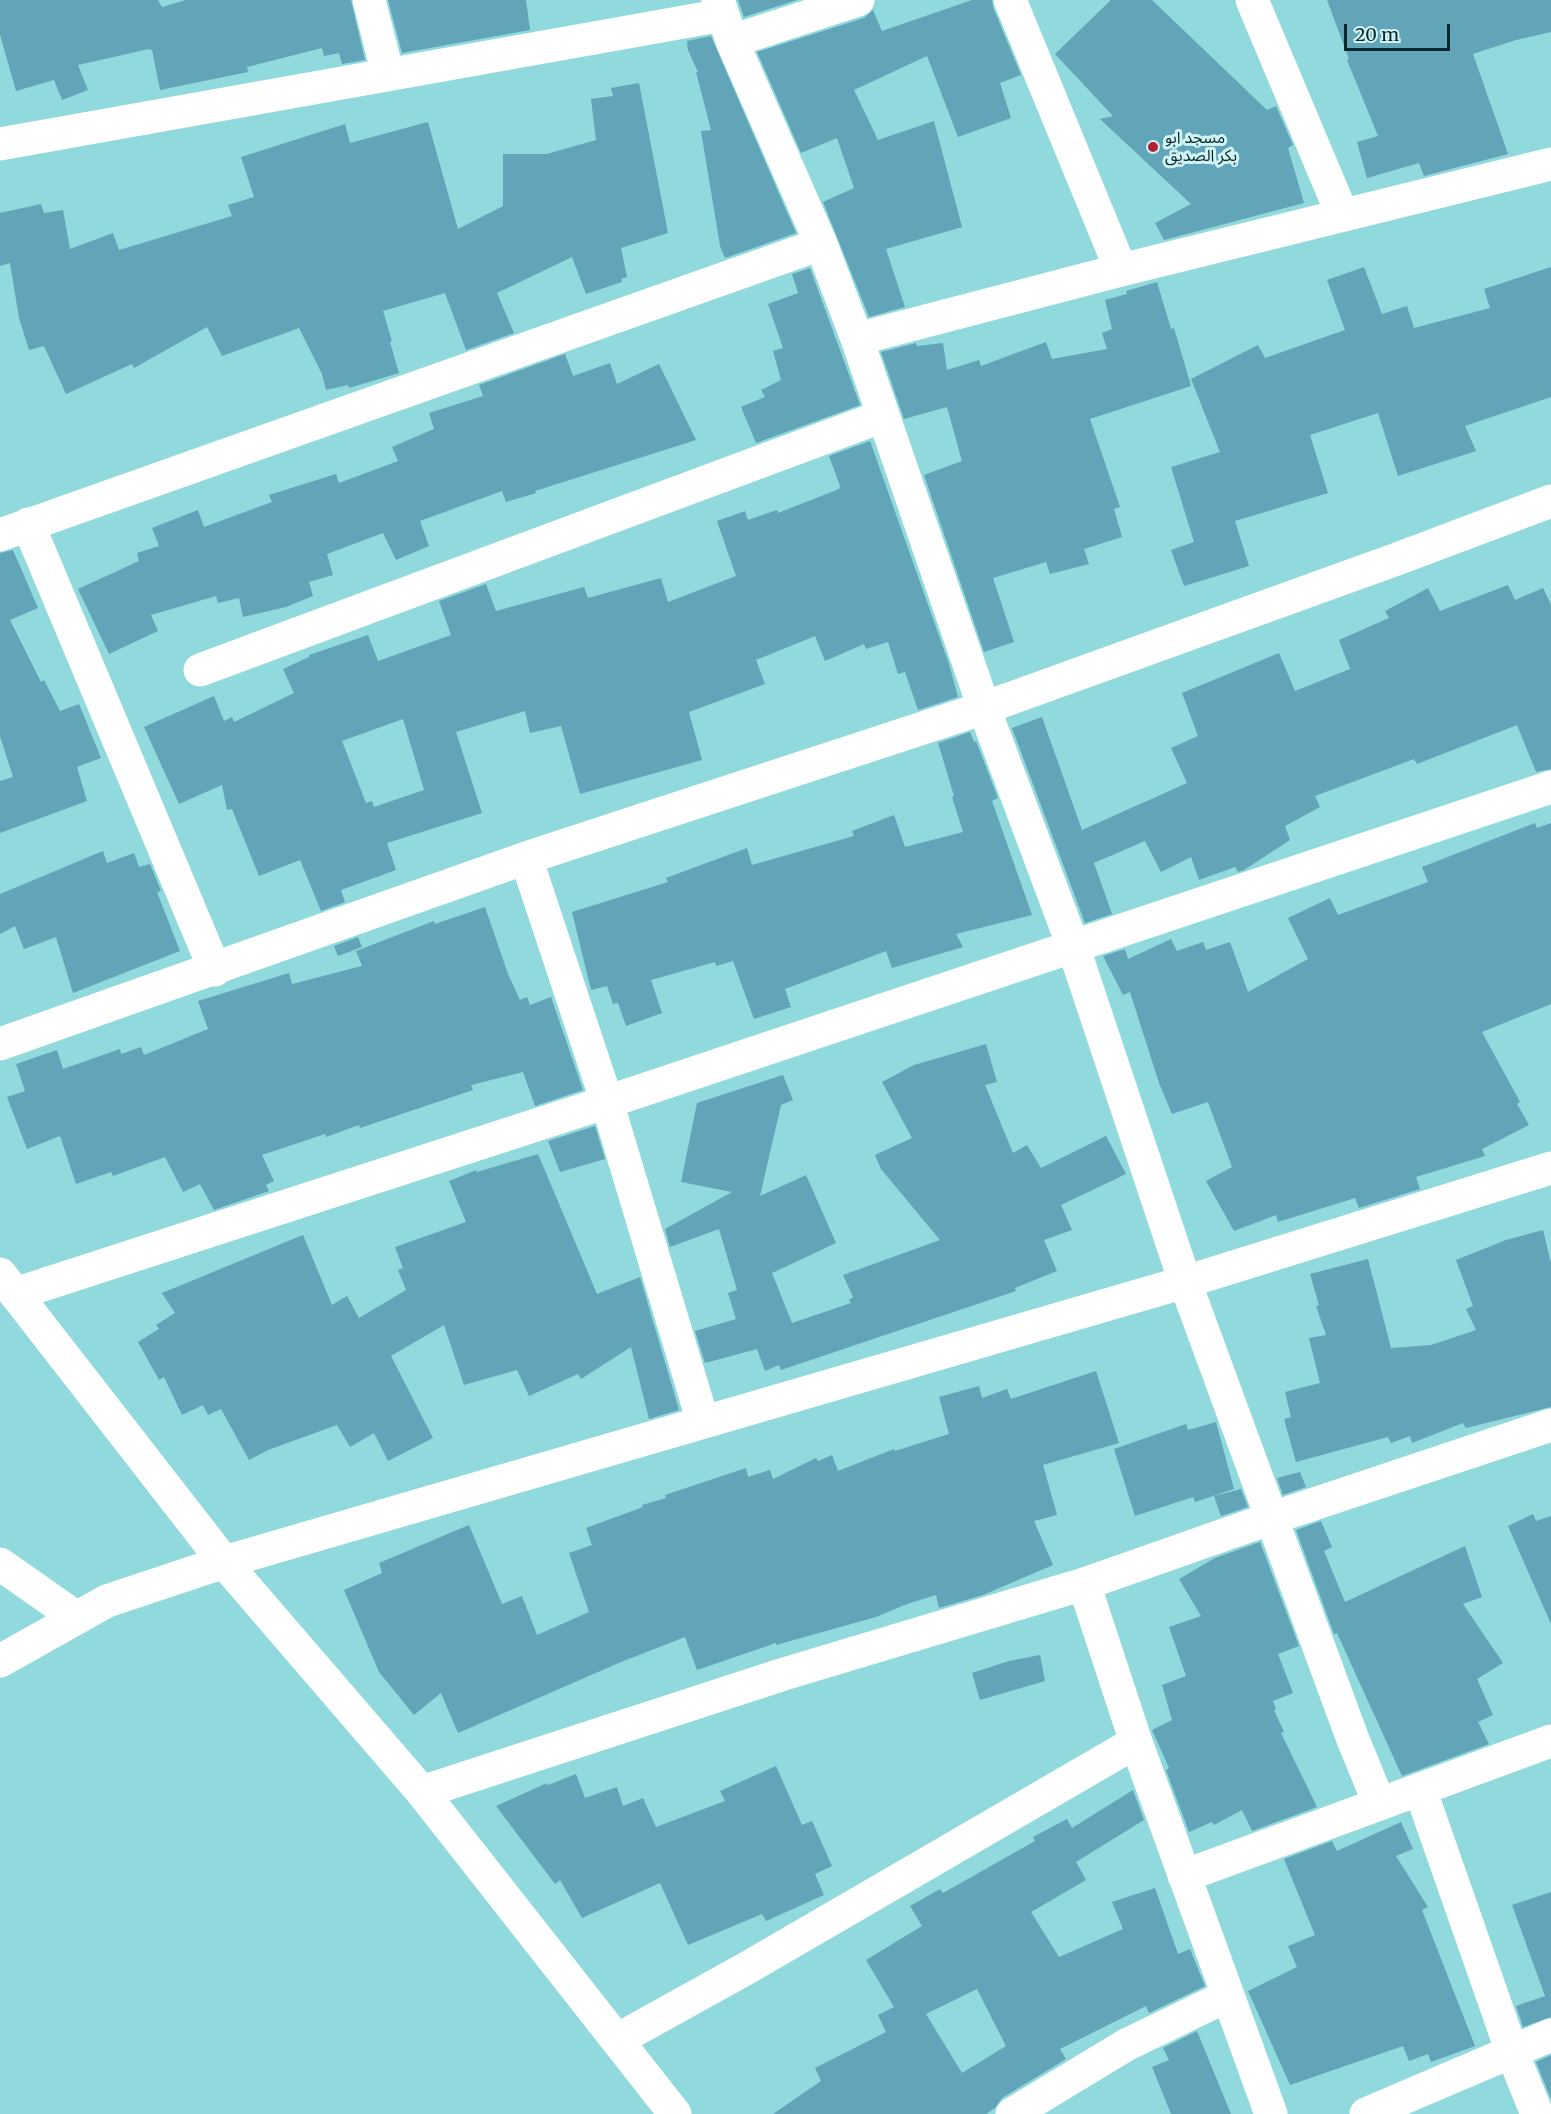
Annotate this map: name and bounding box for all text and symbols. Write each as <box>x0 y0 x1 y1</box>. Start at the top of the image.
scale bar <box>1347 12 1454 50</box>
text: 20 m <box>1355 23 1399 46</box>
place label: مسجد ابو بكر الصديق <box>1165 128 1237 166</box>
marker: مسجد ابو بكر الصديق <box>1146 140 1160 154</box>

